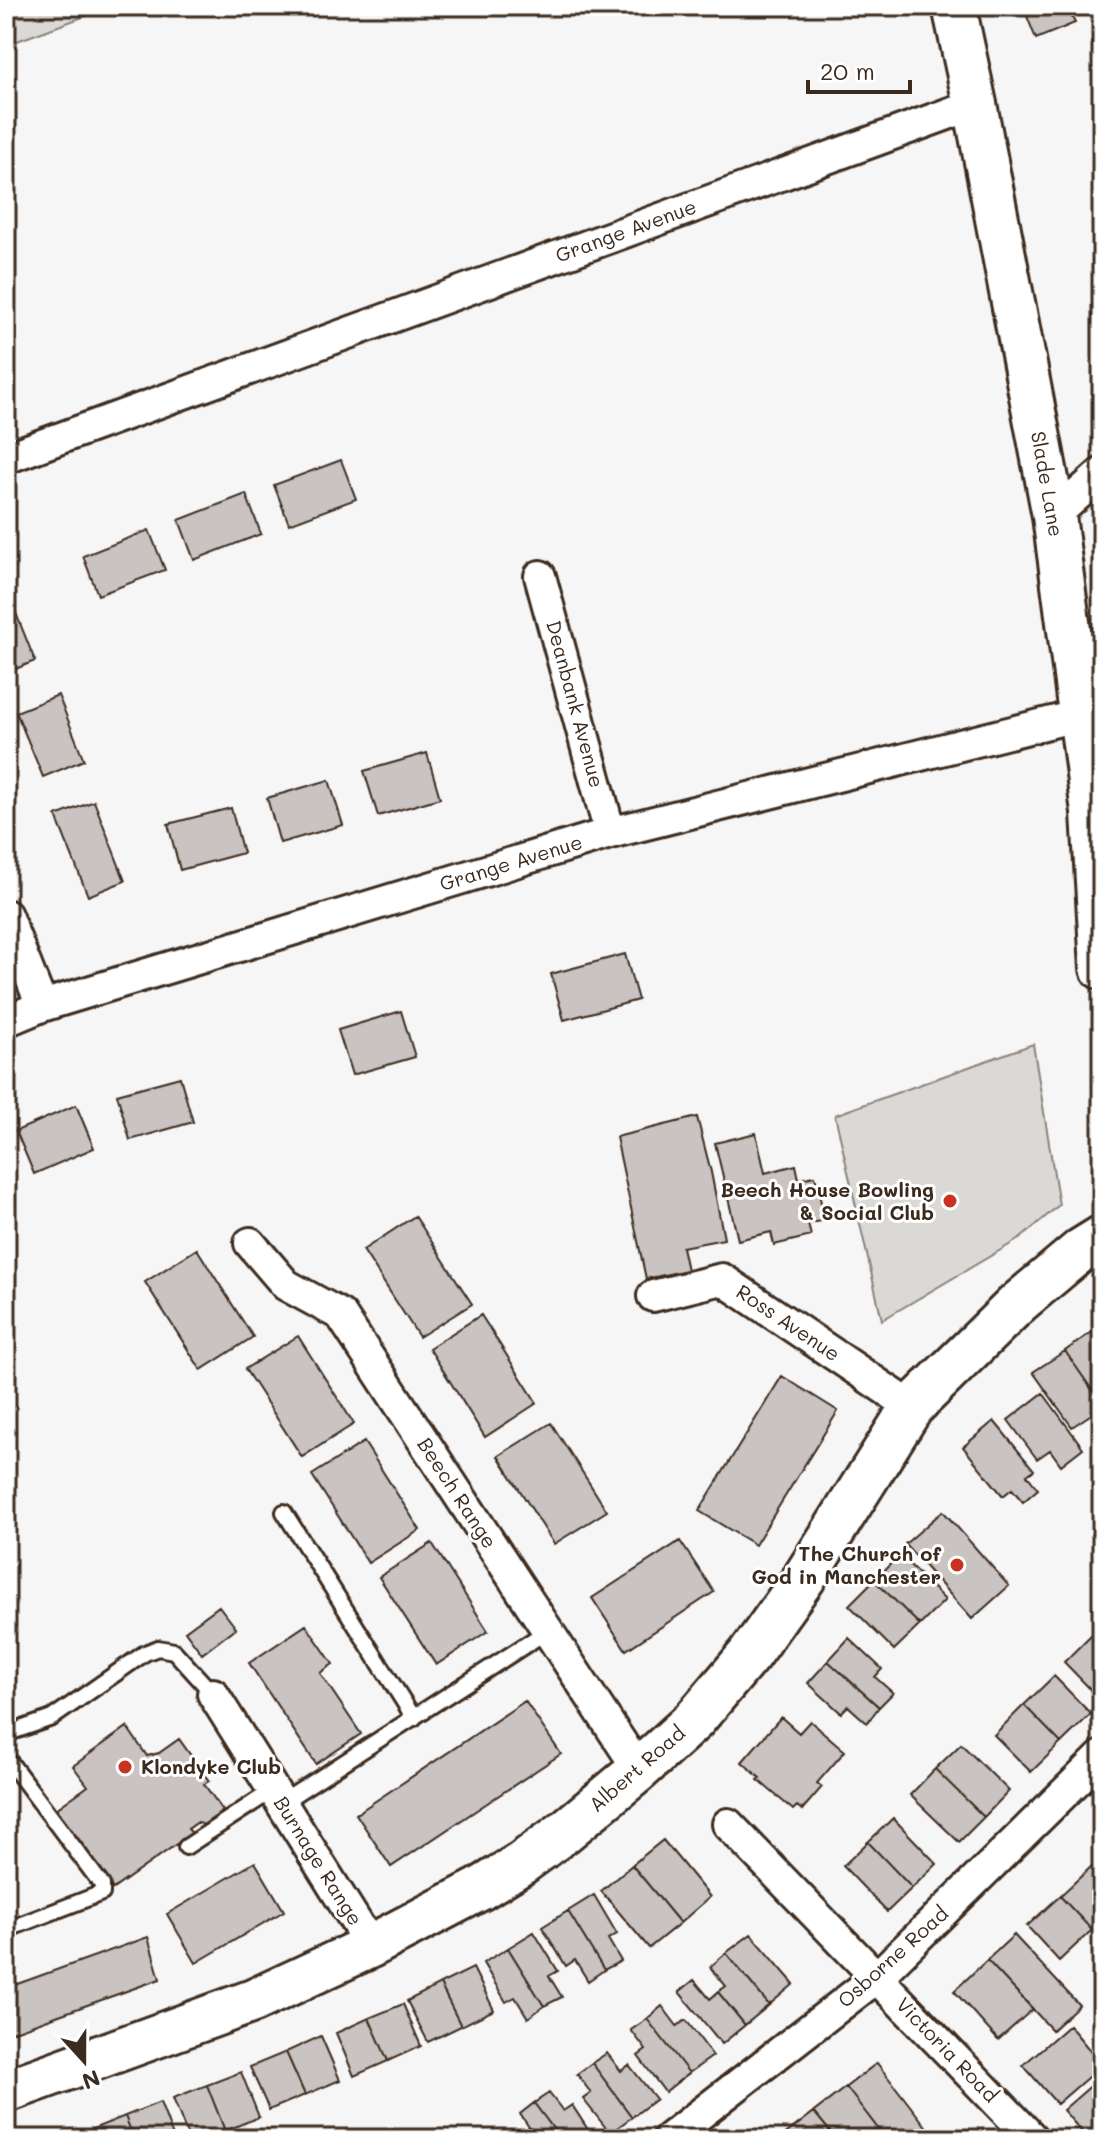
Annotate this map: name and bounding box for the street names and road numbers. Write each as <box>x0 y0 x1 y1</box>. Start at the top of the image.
street label: Grange Avenue <box>552 193 700 268</box>
street label: Slade Lane <box>1026 429 1070 539</box>
street label: Deanbank Avenue <box>541 617 611 790</box>
street label: Grange Avenue <box>436 828 585 896</box>
street label: Ross Avenue <box>732 1278 845 1366</box>
street label: Beech Range <box>412 1432 503 1553</box>
street label: Albert Road <box>583 1719 690 1817</box>
street label: Burnage Range <box>269 1791 369 1930</box>
street label: Osborne Road <box>832 1900 953 2013</box>
street label: Victoria Road <box>891 1991 1004 2107</box>

